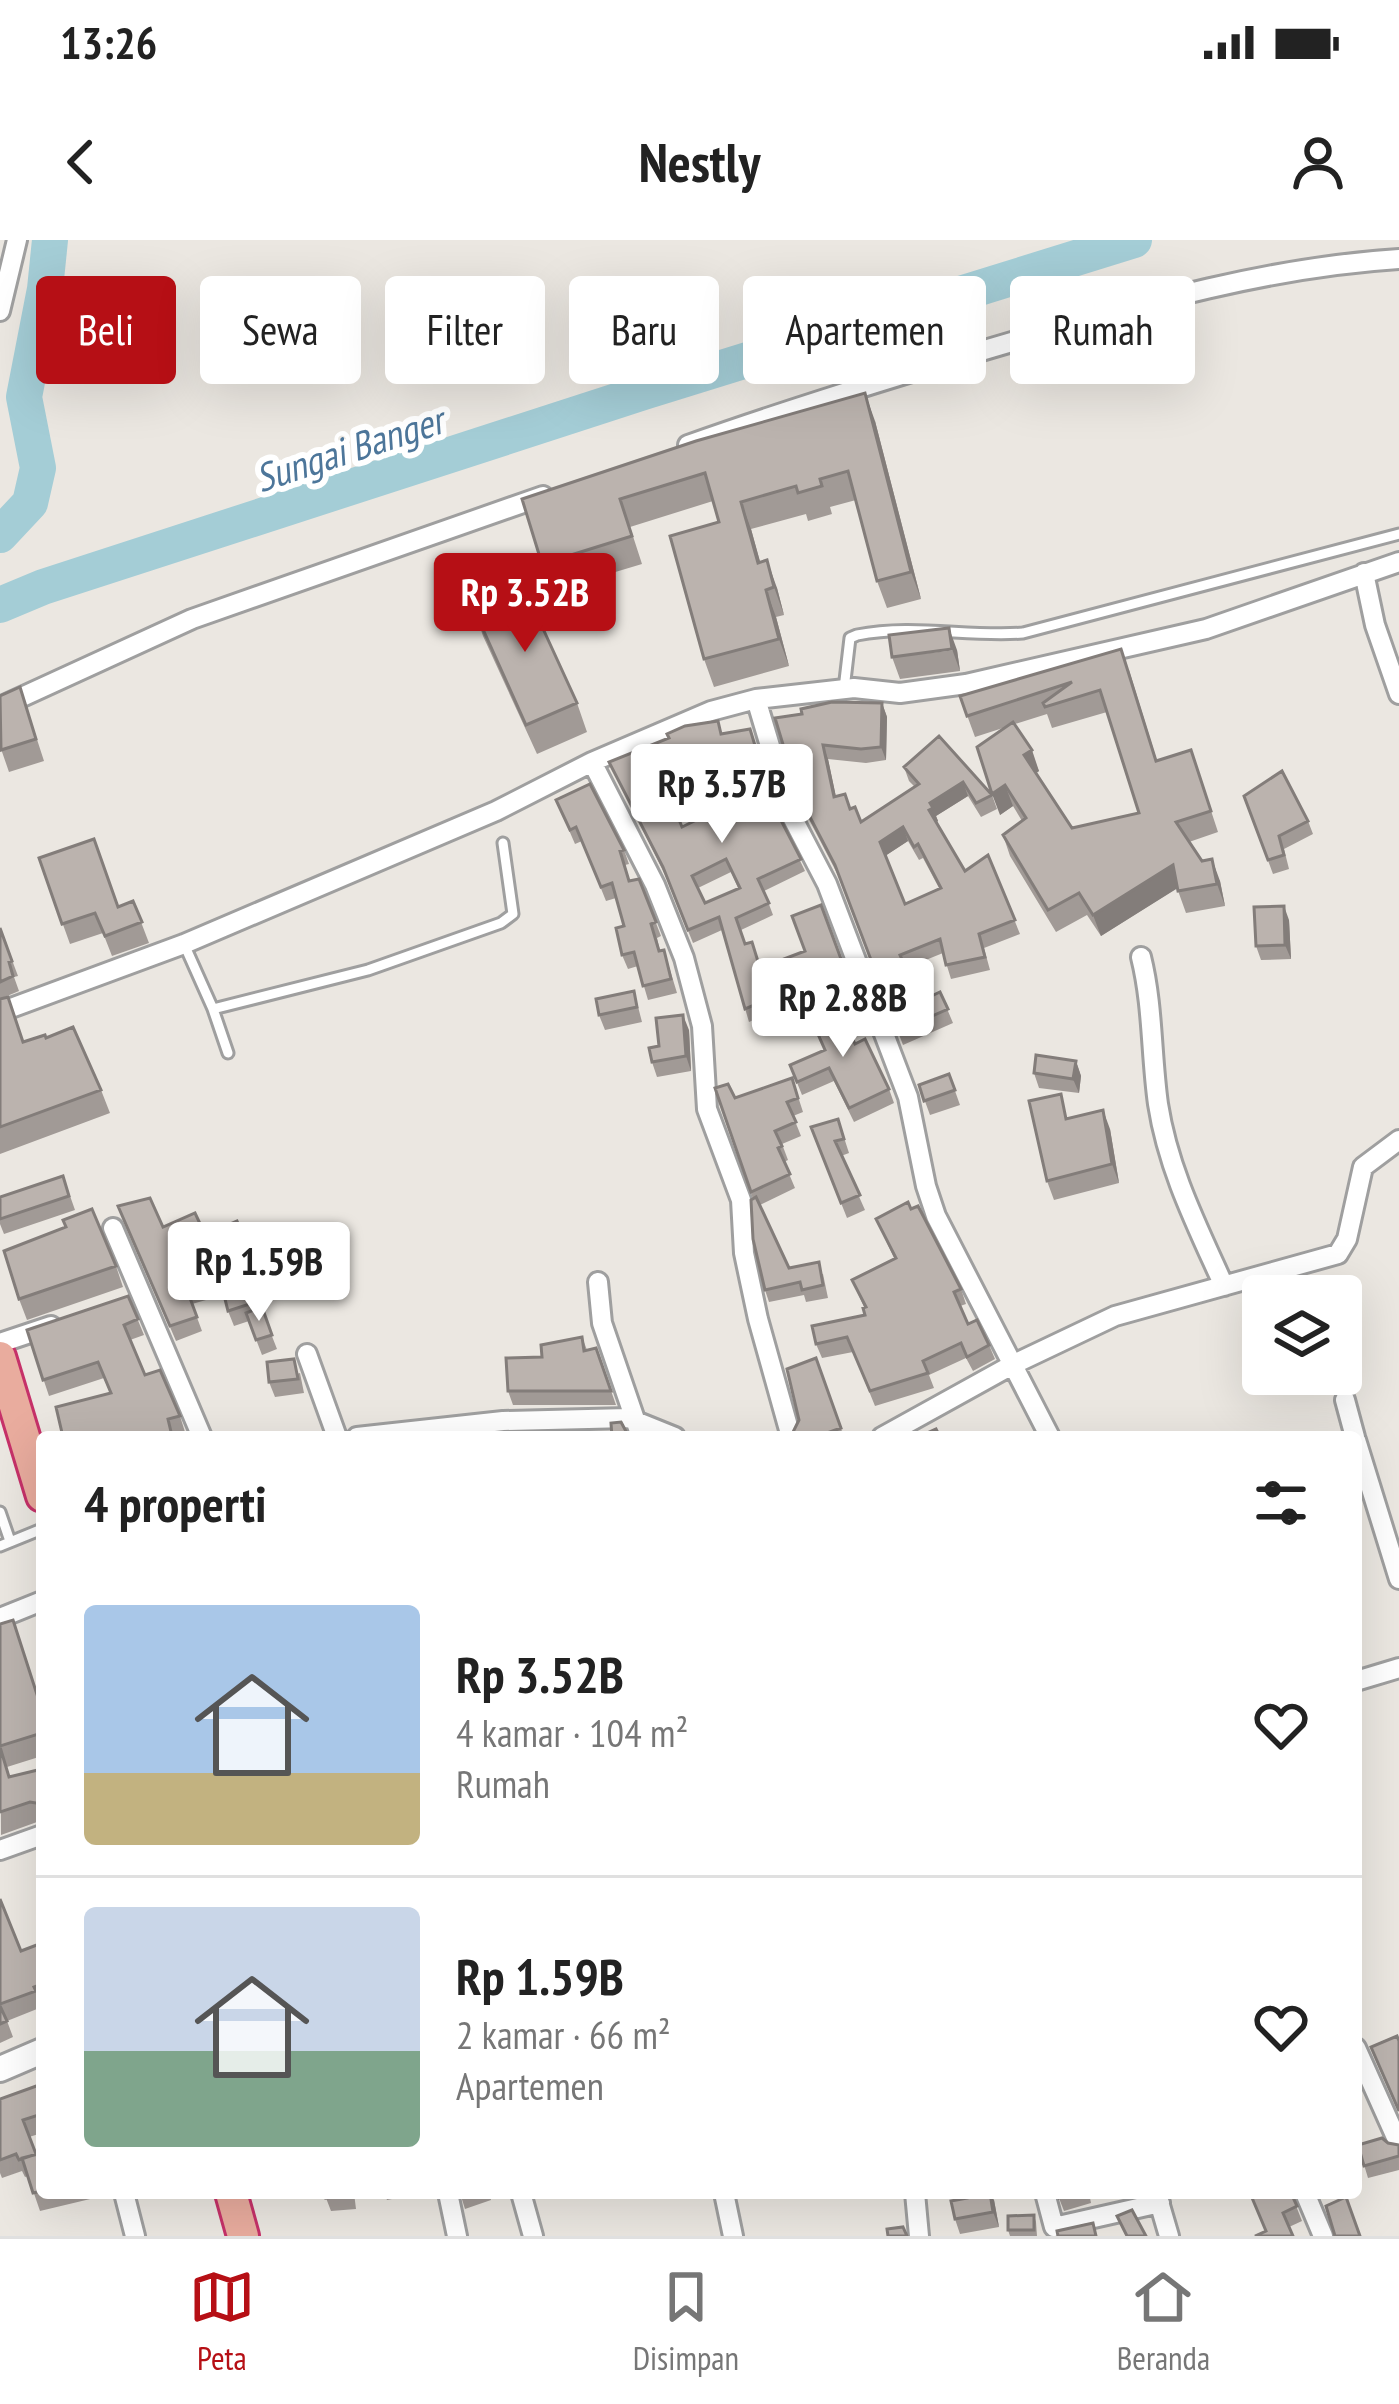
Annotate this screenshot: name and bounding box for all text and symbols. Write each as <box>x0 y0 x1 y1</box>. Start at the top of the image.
text: 13:26 <box>60 13 157 71</box>
text: Nestly <box>639 127 760 197</box>
icon: back <box>48 129 114 195</box>
icon: person <box>1285 129 1351 195</box>
chip: Beli <box>36 276 176 384</box>
chip: Sewa <box>200 276 361 384</box>
chip: Filter <box>385 276 545 384</box>
chip: Baru <box>569 276 719 384</box>
chip: Apartemen <box>743 276 986 384</box>
chip: Rumah <box>1010 276 1195 384</box>
water label: Sungai Banger <box>248 393 454 503</box>
pin: Rp 3.52B <box>401 553 649 655</box>
text: Rp 3.52B <box>461 566 589 617</box>
pin: Rp 3.57B <box>598 744 846 846</box>
text: Rp 3.57B <box>658 757 786 808</box>
pin: Rp 2.88B <box>719 958 967 1060</box>
text: Rp 2.88B <box>779 971 907 1022</box>
pin: Rp 1.59B <box>135 1222 383 1324</box>
text: Rp 1.59B <box>195 1235 323 1286</box>
map controls <box>1242 1275 1362 1395</box>
button: layers <box>1242 1275 1362 1395</box>
text: 4 properti <box>84 1470 266 1536</box>
icon: filters <box>1248 1470 1314 1536</box>
text: Rp 3.52B <box>456 1641 624 1707</box>
icon: home <box>180 1653 324 1797</box>
icon: heart <box>1248 1692 1314 1758</box>
text: 4 kamar · 104 m² <box>456 1707 688 1758</box>
text: Rumah <box>456 1758 550 1809</box>
text: Rp 1.59B <box>456 1943 624 2009</box>
icon: home <box>180 1955 324 2099</box>
icon: heart <box>1248 1994 1314 2060</box>
text: 2 kamar · 66 m² <box>456 2009 671 2060</box>
text: Apartemen <box>456 2060 604 2111</box>
tab: Peta <box>189 2264 255 2379</box>
tab: Disimpan <box>633 2264 739 2379</box>
tab: Beranda <box>1117 2264 1210 2379</box>

